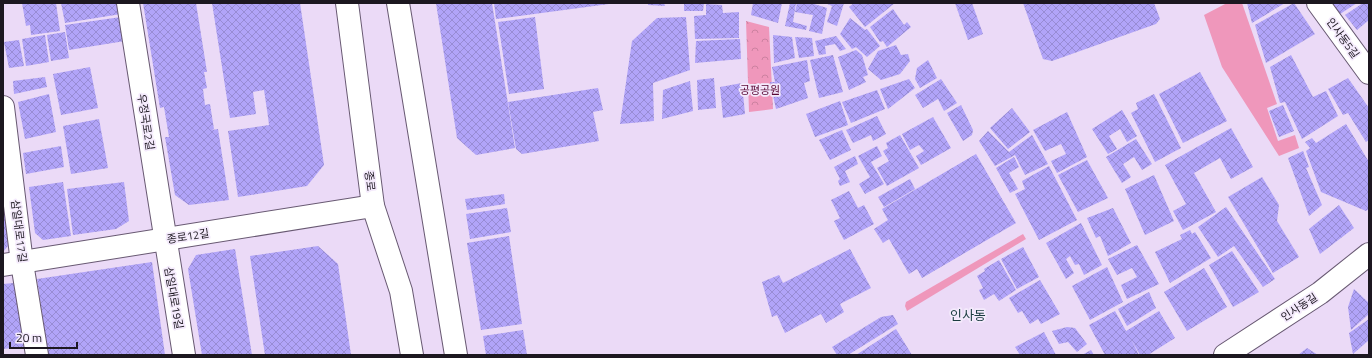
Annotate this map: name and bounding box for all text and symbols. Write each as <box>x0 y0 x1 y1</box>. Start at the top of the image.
street label: 인사동5길 <box>1323 14 1363 62</box>
park label: 공평공원 <box>740 82 780 98</box>
street label: 우정국로2길 <box>134 93 158 151</box>
street label: 종로 <box>361 170 379 192</box>
street label: 삼일대로17길 <box>7 199 31 263</box>
street label: 종로12길 <box>166 225 210 247</box>
street label: 삼일대로19길 <box>161 266 187 330</box>
street label: 인사동길 <box>1278 289 1320 325</box>
district label: 인사동 <box>950 305 986 325</box>
scale bar <box>10 324 77 350</box>
text: 20 m <box>16 328 42 347</box>

